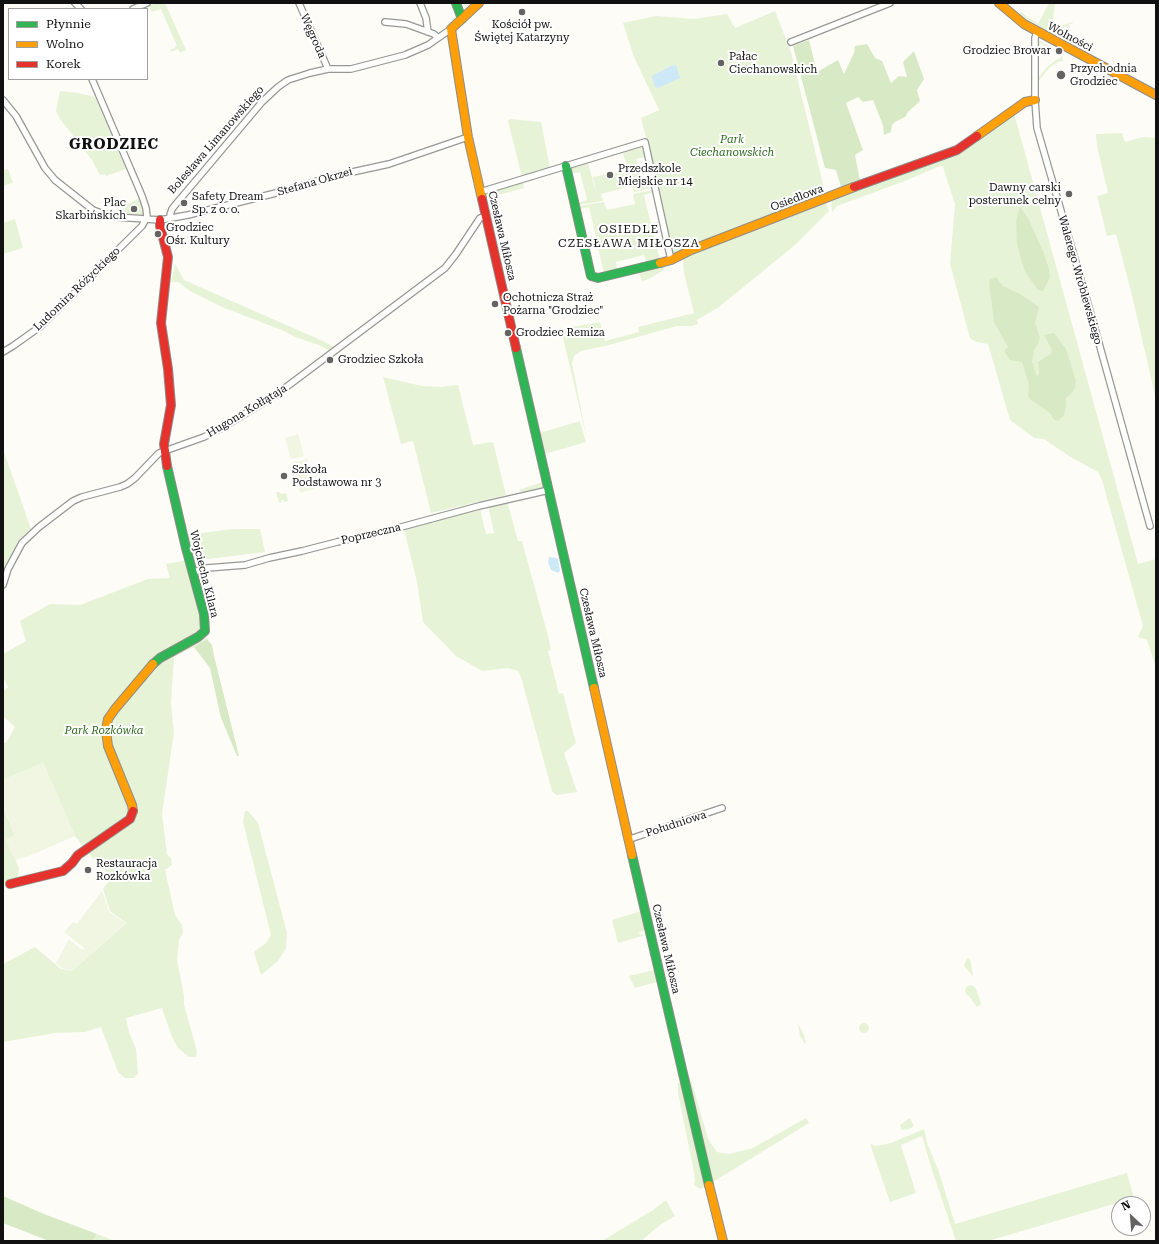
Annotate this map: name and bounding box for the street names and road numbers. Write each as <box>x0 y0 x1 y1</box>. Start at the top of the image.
street label: Węgroda <box>297 12 329 60</box>
street label: Wolności <box>1045 20 1095 54</box>
street label: Bolesława Limanowskiego <box>165 83 267 197</box>
street label: Stefana Okrzei <box>276 165 354 199</box>
street label: Osiedlowa <box>769 182 825 214</box>
street label: Czesława Miłosza <box>485 190 519 282</box>
street label: Walerego Wróblewskiego <box>1055 214 1105 346</box>
street label: Ludomira Różyckiego <box>31 244 123 334</box>
street label: Hugona Kołłątaja <box>205 382 289 440</box>
street label: Poprzeczna <box>340 521 402 547</box>
street label: Wojciecha Kilara <box>187 529 221 619</box>
street label: Czesława Miłosza <box>576 587 610 679</box>
street label: Południowa <box>644 808 708 840</box>
street label: Czesława Miłosza <box>649 903 683 995</box>

